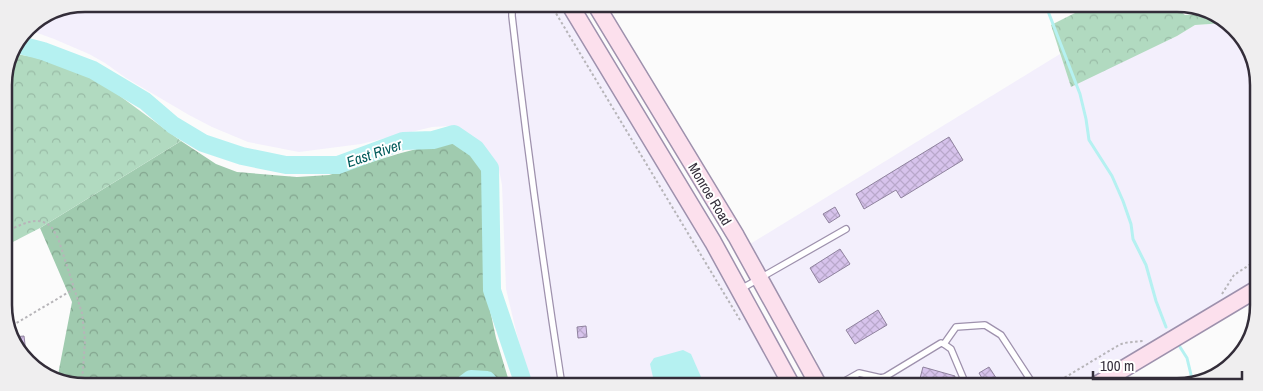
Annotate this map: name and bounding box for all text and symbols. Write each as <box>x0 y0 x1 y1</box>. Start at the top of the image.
water label: East River <box>343 133 405 172</box>
street label: Monroe Road <box>684 160 736 228</box>
scale bar <box>1093 348 1242 380</box>
text: 100 m <box>1100 355 1134 376</box>

